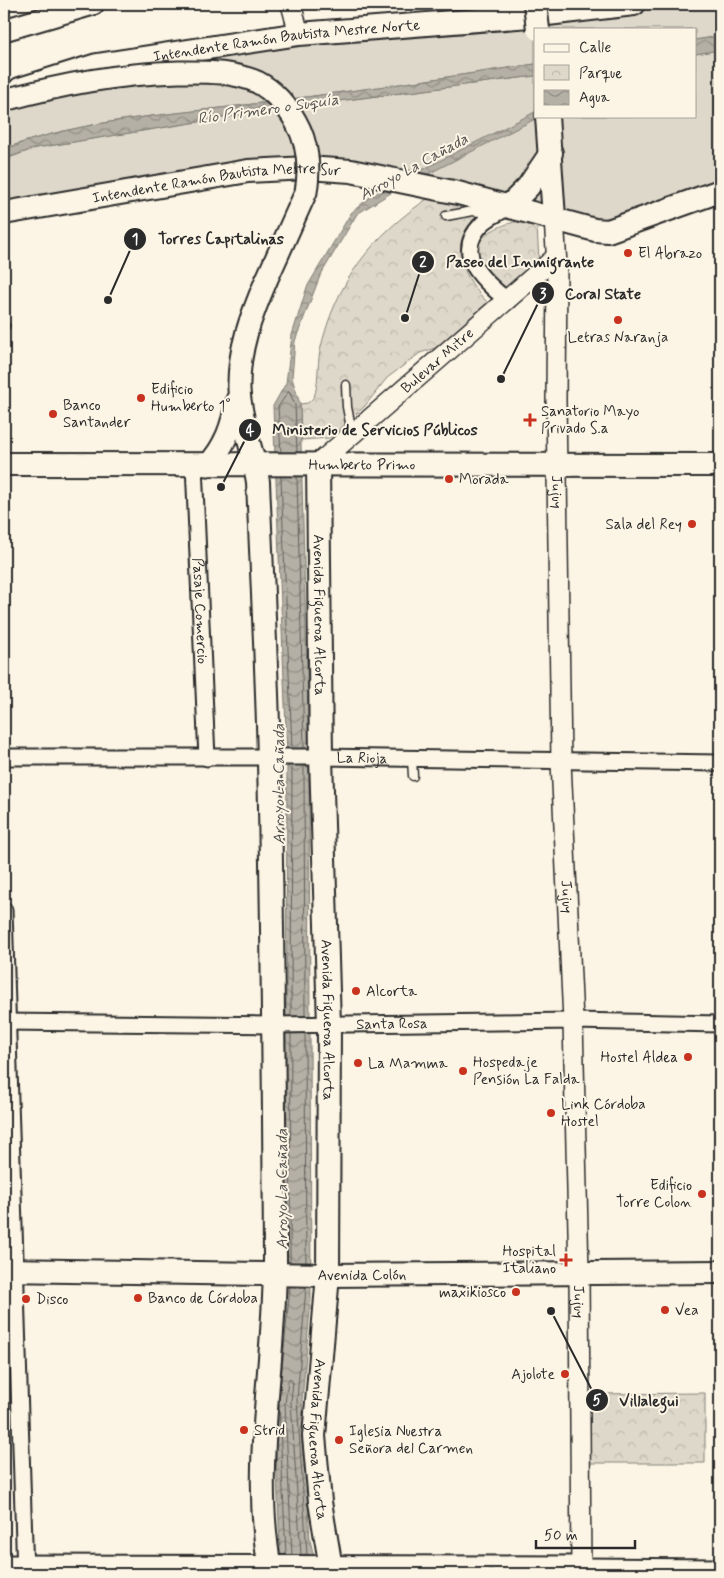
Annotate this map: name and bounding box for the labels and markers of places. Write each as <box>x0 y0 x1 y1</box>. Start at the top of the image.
callout: Torres Capitalinas <box>123 223 295 254</box>
place label: El Abrazo <box>638 244 702 264</box>
callout: Paseo del Inmigrante <box>410 246 605 277</box>
marker: El Abrazo <box>622 247 634 259</box>
callout: Coral State <box>530 278 652 309</box>
marker: Letras Naranja <box>612 314 624 326</box>
place label: Letras Naranja <box>568 328 668 348</box>
place label: Edificio Humberto 1° <box>151 380 231 417</box>
marker: Edificio Humberto 1° <box>135 392 147 404</box>
place label: Banco Santander <box>63 396 131 433</box>
place label: Sanatorio Mayo Privado S.a <box>541 402 640 439</box>
marker: Banco Santander <box>47 408 59 420</box>
marker: Sanatorio Mayo Privado S.a <box>523 413 537 427</box>
callout: Ministerio de Servicios Públicos <box>238 414 488 445</box>
place label: Morada <box>459 470 509 490</box>
marker: Morada <box>443 473 455 485</box>
place label: Sala del Rey <box>606 515 682 535</box>
marker: Sala del Rey <box>686 518 698 530</box>
place label: Alcorta <box>366 982 418 1002</box>
marker: Alcorta <box>350 985 362 997</box>
place label: Hostel Aldea <box>601 1048 678 1068</box>
marker: Hostel Aldea <box>682 1051 694 1063</box>
place label: Hospedaje Pensión La Falda <box>473 1053 581 1090</box>
place label: La Mamma <box>368 1054 449 1074</box>
marker: La Mamma <box>352 1057 364 1069</box>
marker: Hospedaje Pensión La Falda <box>457 1065 469 1077</box>
place label: Link Córdoba Hostel <box>561 1095 646 1132</box>
marker: Link Córdoba Hostel <box>545 1107 557 1119</box>
place label: Edificio Torre Colon <box>616 1176 692 1213</box>
marker: Edificio Torre Colon <box>696 1188 708 1200</box>
place label: Hospital Italiano <box>502 1242 556 1279</box>
marker: Hospital Italiano <box>560 1254 572 1266</box>
place label: maxikiosco <box>439 1283 506 1303</box>
marker: maxikiosco <box>510 1286 522 1298</box>
place label: Banco de Córdoba <box>148 1289 258 1309</box>
place label: Disco <box>36 1290 68 1310</box>
marker: Banco de Córdoba <box>132 1292 144 1304</box>
marker: Disco <box>20 1293 32 1305</box>
place label: Vea <box>675 1301 699 1321</box>
marker: Vea <box>659 1304 671 1316</box>
place label: Ajolote <box>511 1365 555 1385</box>
marker: Ajolote <box>559 1368 571 1380</box>
callout: Villalegui <box>584 1385 689 1416</box>
place label: Strid <box>254 1421 285 1441</box>
place label: Iglesia Nuestra Señora del Carmen <box>349 1422 473 1459</box>
marker: Strid <box>238 1424 250 1436</box>
marker: Iglesia Nuestra Señora del Carmen <box>333 1434 345 1446</box>

